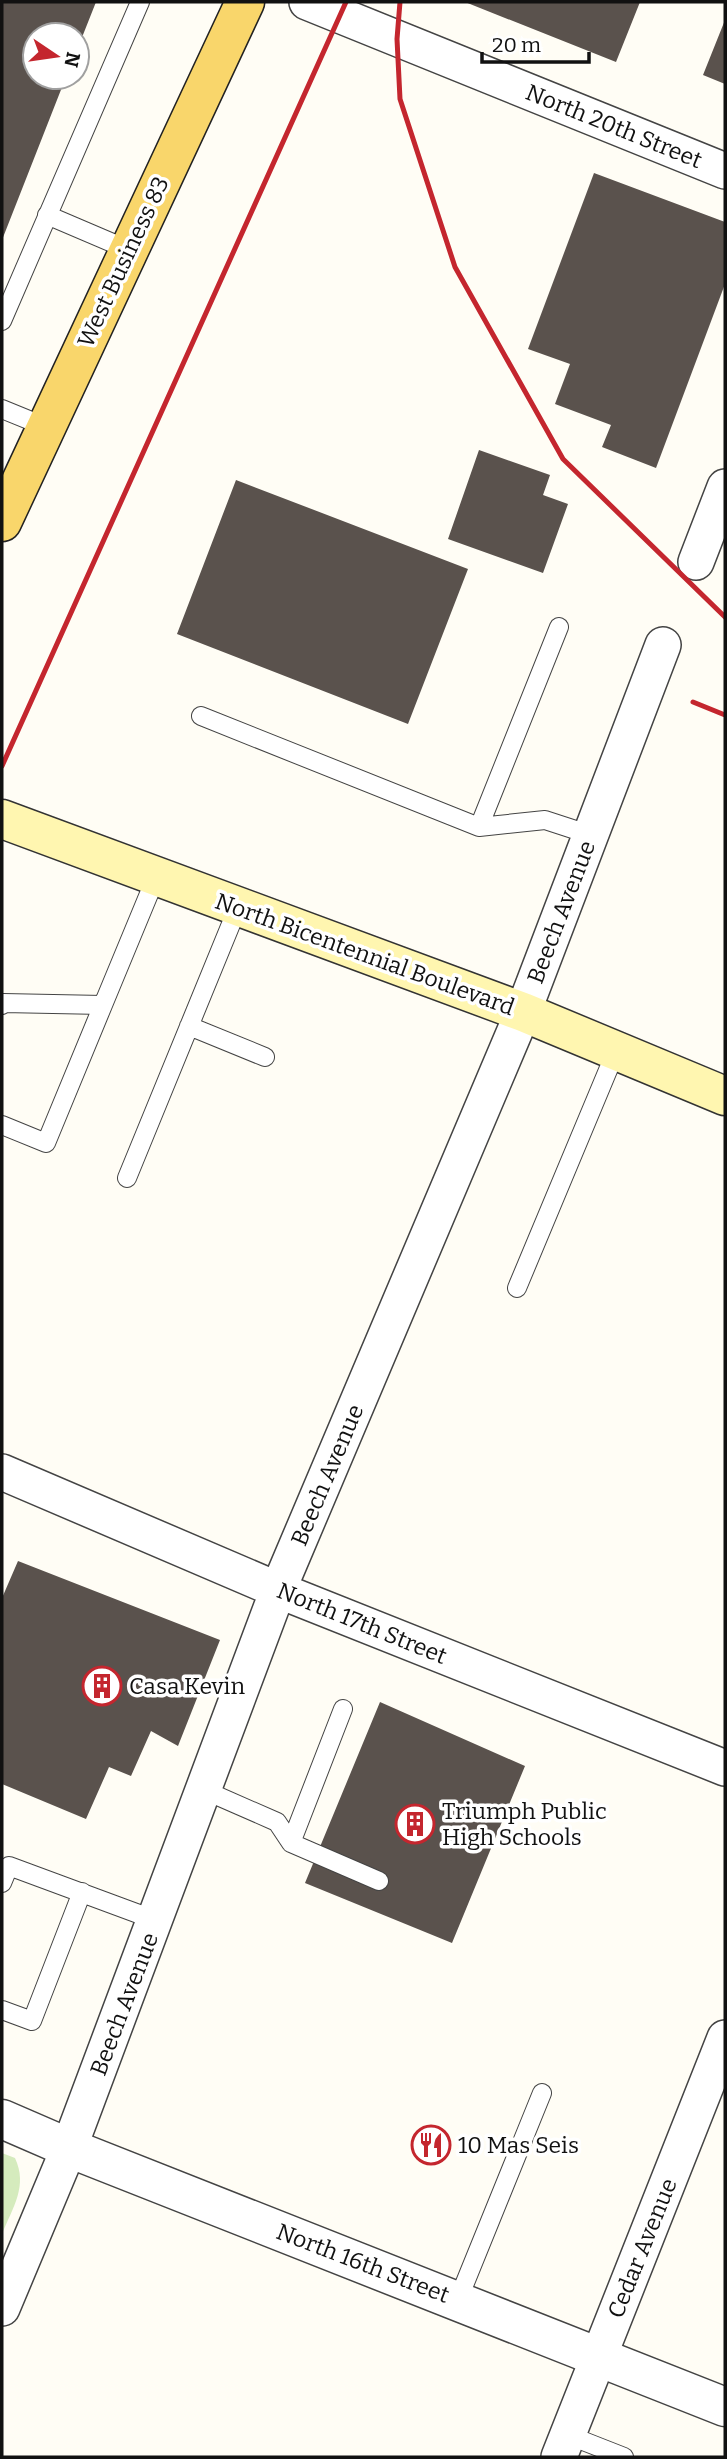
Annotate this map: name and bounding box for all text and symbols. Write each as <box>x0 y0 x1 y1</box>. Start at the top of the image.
north arrow <box>21 21 91 91</box>
scale bar <box>482 21 589 65</box>
text: 20 m <box>492 32 541 58</box>
text: N <box>59 50 85 70</box>
street label: North 20th Street <box>522 78 706 174</box>
street label: West Business 83 <box>71 172 175 352</box>
street label: Beech Avenue <box>521 837 601 987</box>
street label: North Bicentennial Boulevard <box>212 887 519 1021</box>
street label: Beech Avenue <box>285 1400 369 1550</box>
street label: North 17th Street <box>273 1576 451 1670</box>
building icon: Casa Kevin <box>81 1665 123 1707</box>
place label: Casa Kevin <box>129 1672 245 1700</box>
place label: Triumph Public High Schools <box>442 1797 607 1851</box>
building icon: Triumph Public High Schools <box>394 1803 436 1845</box>
street label: Beech Avenue <box>84 1929 164 2079</box>
restaurant icon: 10 Mas Seis <box>410 2124 452 2166</box>
place label: 10 Mas Seis <box>458 2131 579 2159</box>
street label: Cedar Avenue <box>601 2174 683 2322</box>
street label: North 16th Street <box>273 2217 453 2309</box>

